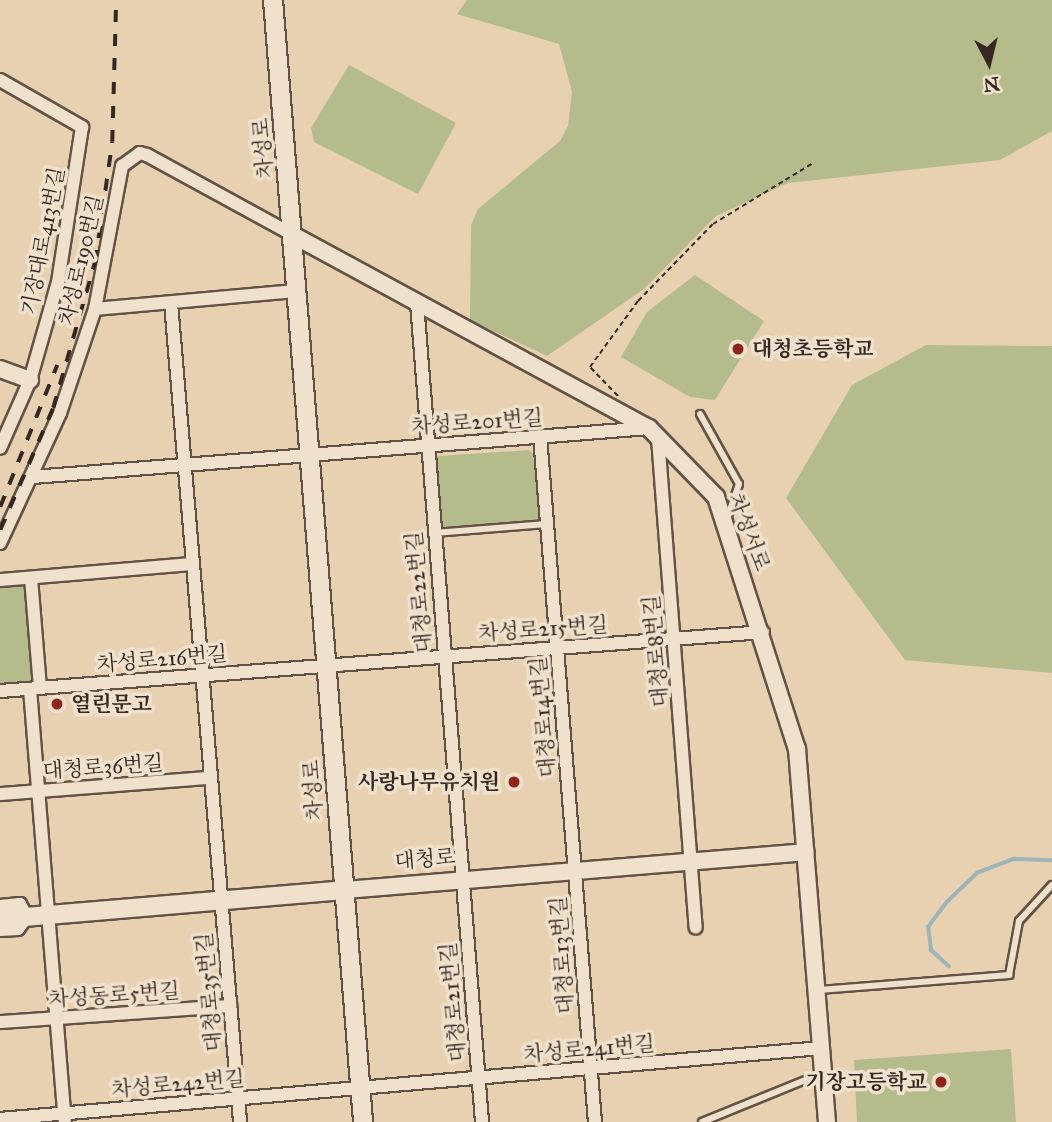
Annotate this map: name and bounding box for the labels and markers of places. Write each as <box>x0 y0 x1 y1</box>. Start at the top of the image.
place label: 대청초등학교 <box>752 336 874 362</box>
marker: 대청초등학교 <box>730 341 746 357</box>
place label: 열린문고 <box>71 691 152 717</box>
marker: 열린문고 <box>49 696 65 712</box>
place label: 사랑나무유치원 <box>358 769 500 795</box>
marker: 사랑나무유치원 <box>506 774 522 790</box>
place label: 기장고등학교 <box>805 1069 927 1095</box>
marker: 기장고등학교 <box>933 1074 949 1090</box>

